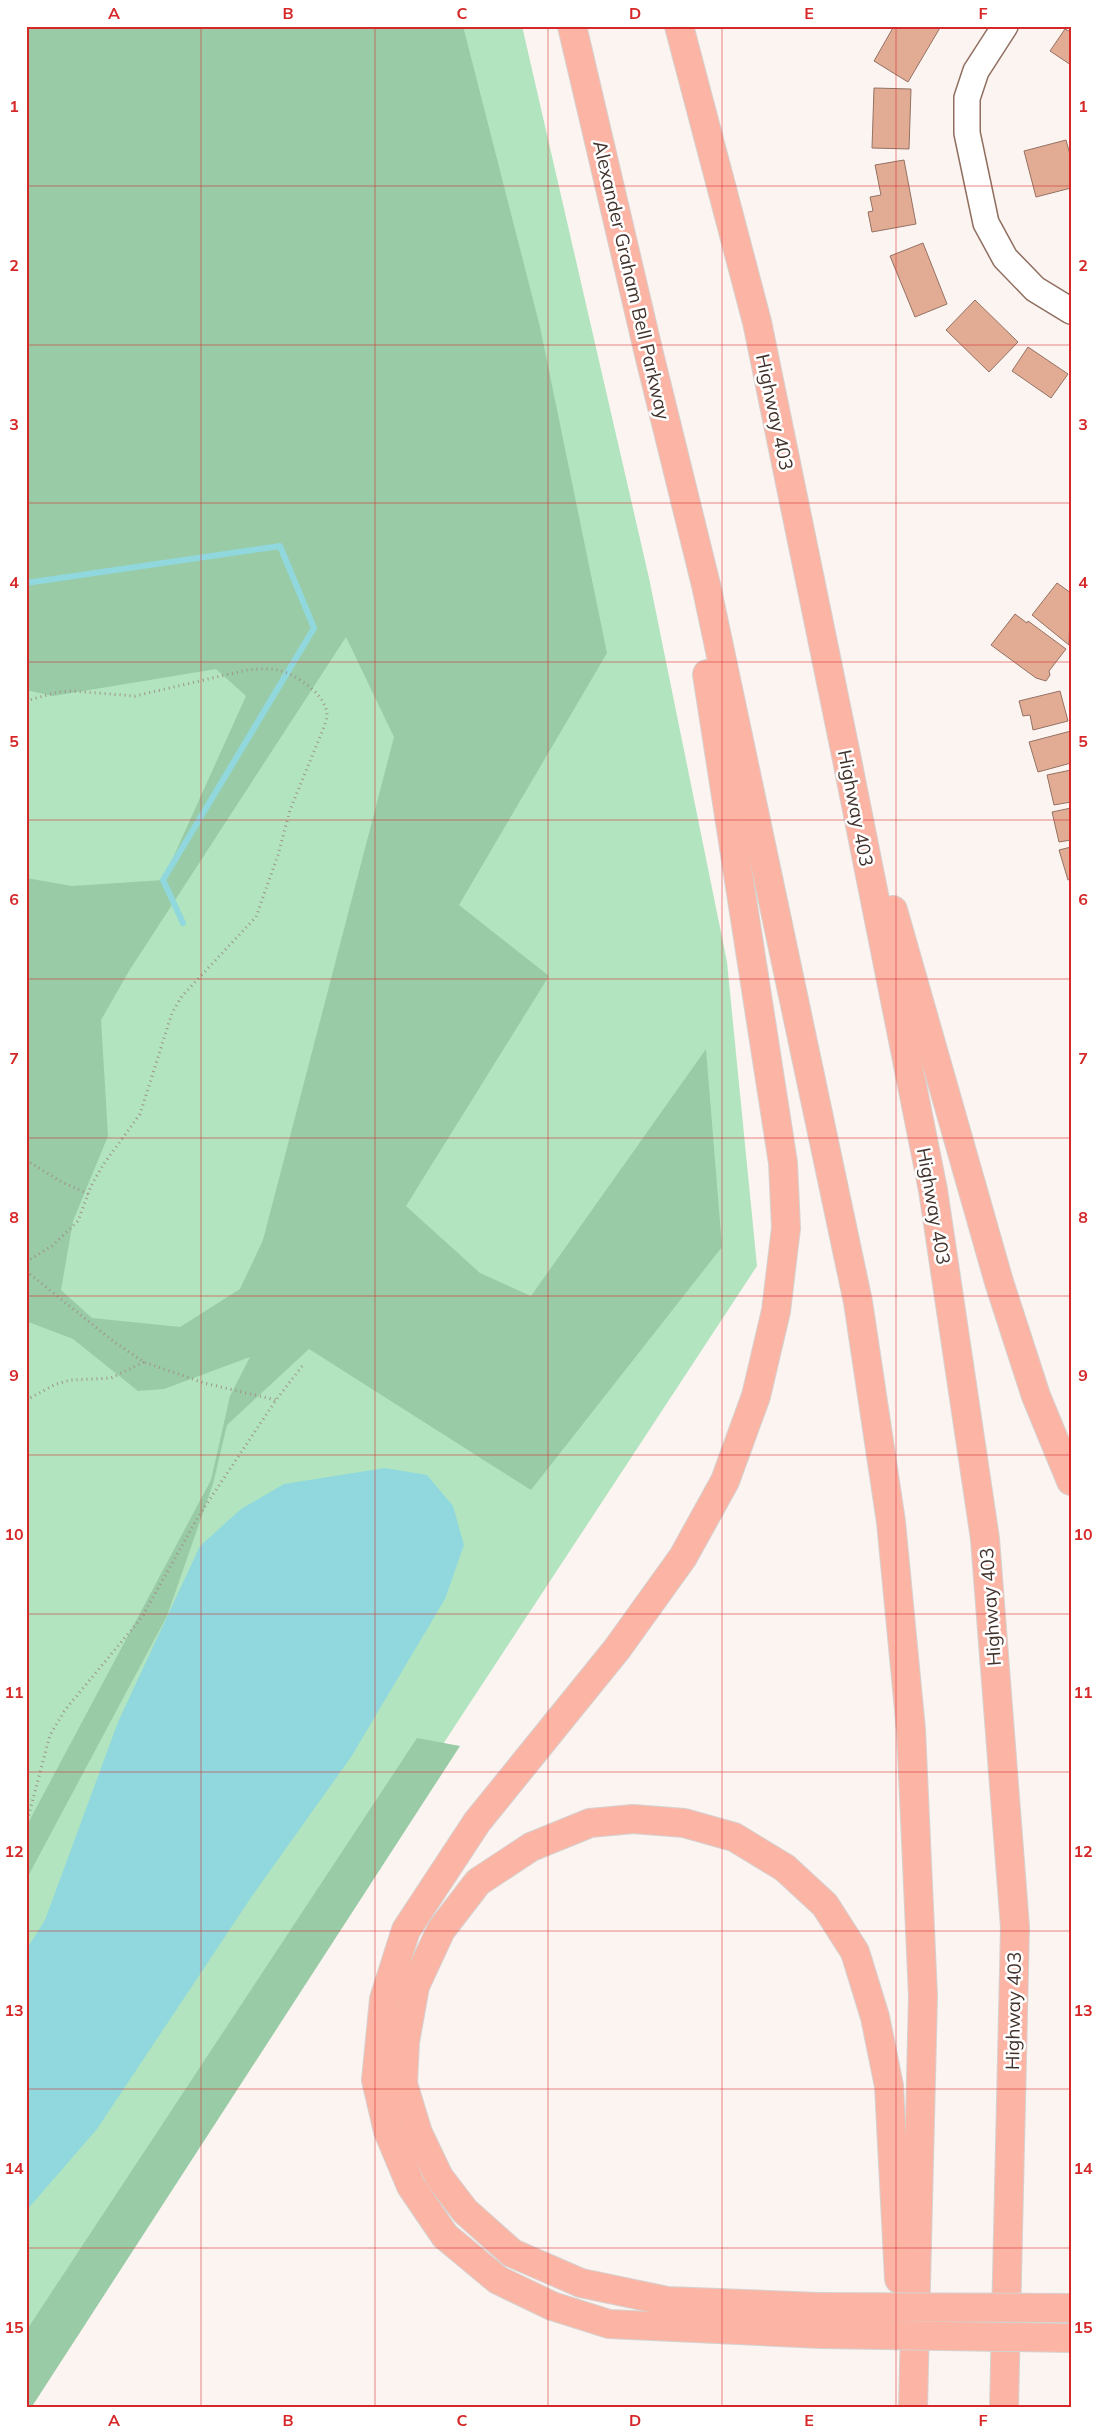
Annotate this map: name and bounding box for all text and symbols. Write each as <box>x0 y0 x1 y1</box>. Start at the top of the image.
text: A <box>108 3 120 23</box>
text: B <box>282 3 294 23</box>
text: C <box>457 3 468 23</box>
text: D <box>629 3 641 23</box>
text: E <box>804 3 814 23</box>
text: F <box>978 3 988 23</box>
text: 1 <box>9 96 19 116</box>
text: 1 <box>1078 96 1088 116</box>
street label: Alexander Graham Bell Parkway <box>588 138 676 422</box>
text: 2 <box>9 255 19 275</box>
text: 2 <box>1078 255 1088 275</box>
street label: Highway 403 <box>751 352 799 472</box>
text: 3 <box>9 414 19 434</box>
text: 3 <box>1078 414 1088 434</box>
text: 4 <box>9 572 19 592</box>
text: 4 <box>1078 572 1088 592</box>
text: 5 <box>9 731 19 751</box>
text: 5 <box>1078 731 1088 751</box>
street label: Highway 403 <box>833 748 879 868</box>
text: 6 <box>9 889 19 909</box>
text: 6 <box>1078 889 1088 909</box>
text: 7 <box>9 1048 19 1068</box>
text: 7 <box>1078 1048 1088 1068</box>
street label: Highway 403 <box>912 1146 956 1266</box>
text: 8 <box>9 1207 19 1227</box>
text: 8 <box>1078 1207 1088 1227</box>
text: 9 <box>9 1365 19 1385</box>
text: 9 <box>1078 1365 1088 1385</box>
text: 10 <box>4 1524 24 1544</box>
text: 10 <box>1073 1524 1093 1544</box>
street label: Highway 403 <box>974 1547 1006 1667</box>
text: 11 <box>4 1682 24 1702</box>
text: 11 <box>1073 1682 1093 1702</box>
text: 12 <box>4 1841 24 1861</box>
text: 12 <box>1073 1841 1093 1861</box>
street label: Highway 403 <box>1000 1952 1026 2070</box>
text: 13 <box>4 2000 24 2020</box>
text: 13 <box>1073 2000 1093 2020</box>
text: 14 <box>4 2158 24 2178</box>
text: 14 <box>1073 2158 1093 2178</box>
text: 15 <box>4 2317 24 2337</box>
text: 15 <box>1073 2317 1093 2337</box>
text: A <box>108 2410 120 2430</box>
text: B <box>282 2410 294 2430</box>
text: C <box>457 2410 468 2430</box>
text: D <box>629 2410 641 2430</box>
text: E <box>804 2410 814 2430</box>
text: F <box>978 2410 988 2430</box>

